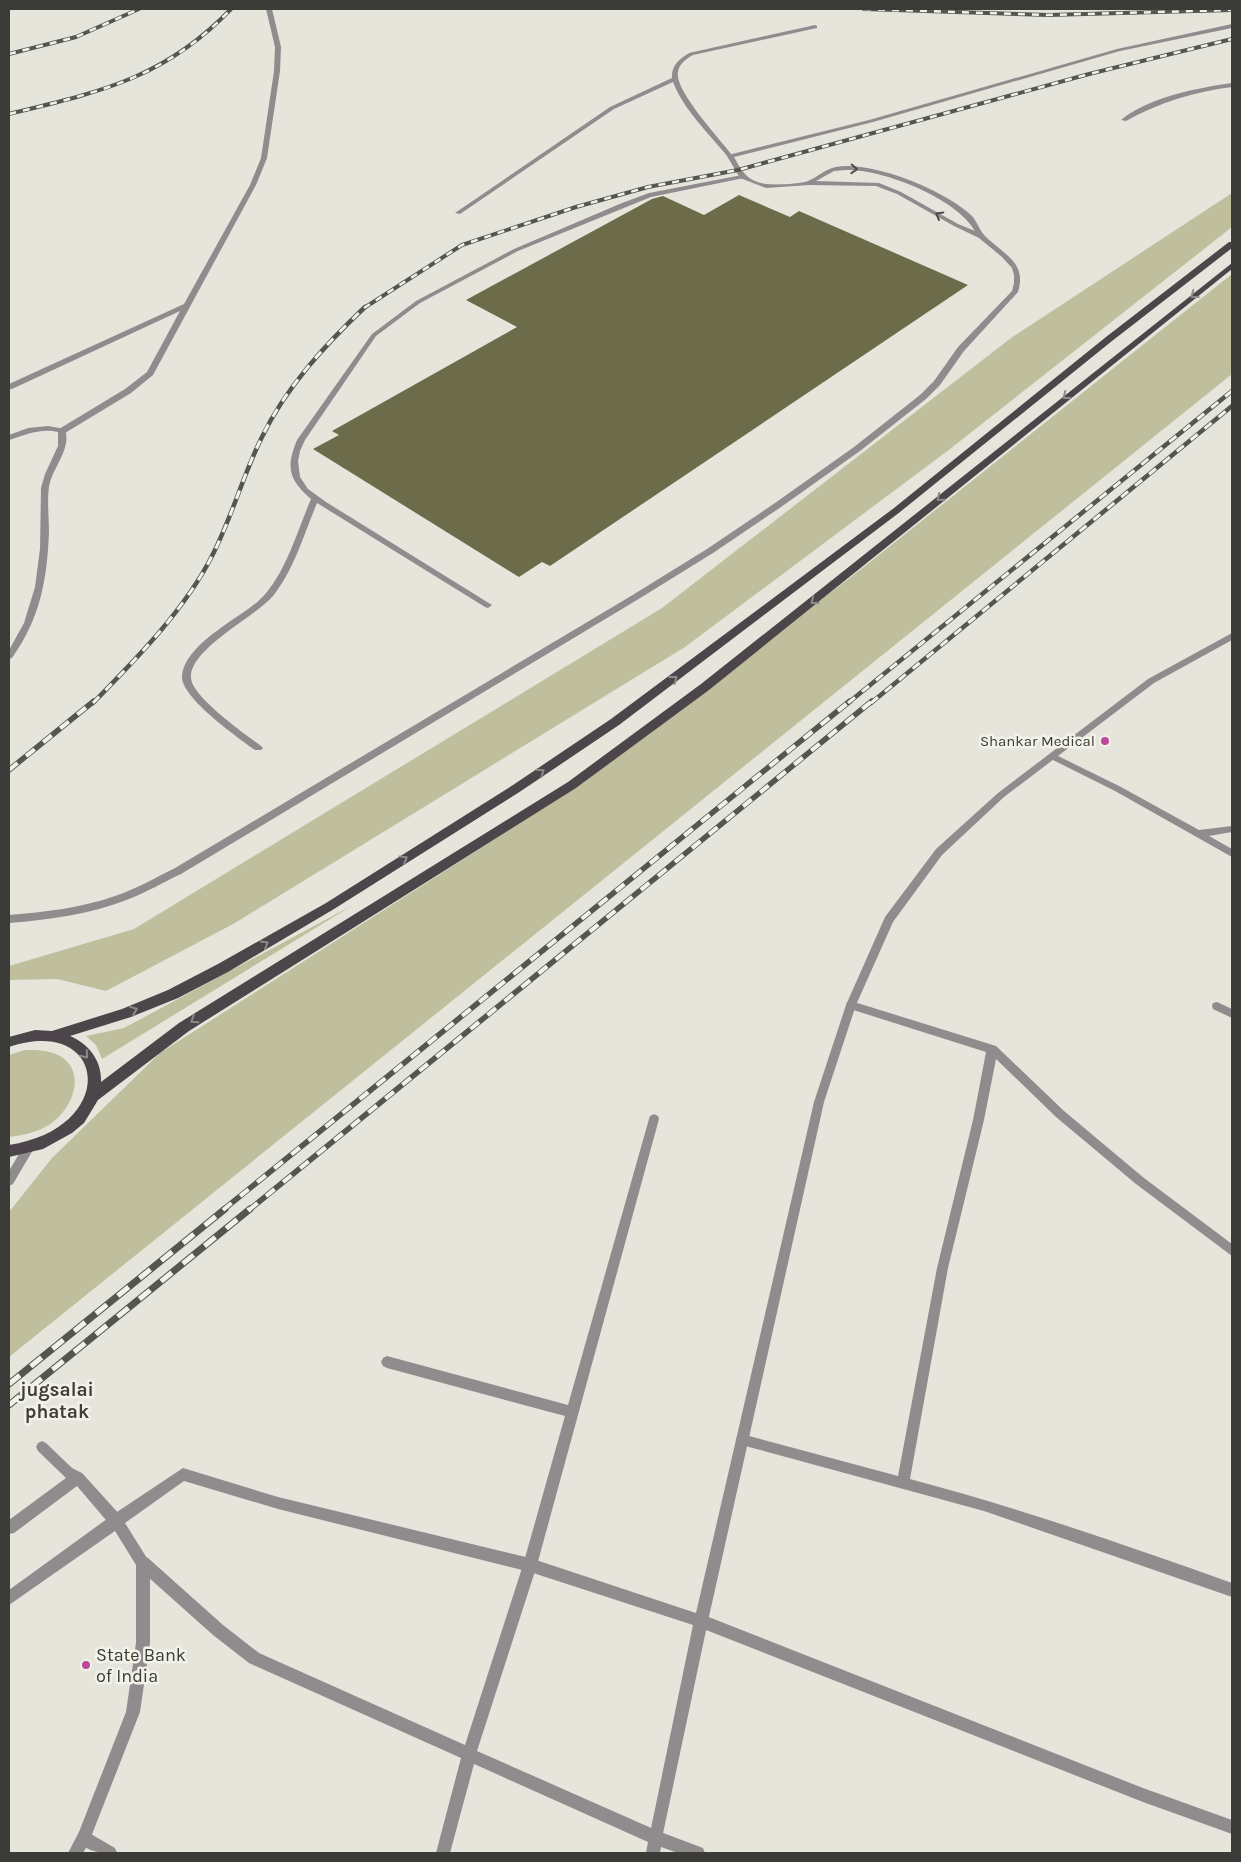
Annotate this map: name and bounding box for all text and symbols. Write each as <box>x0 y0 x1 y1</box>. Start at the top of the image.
one-way arrow <box>850 164 858 175</box>
one-way arrow <box>935 212 944 222</box>
one-way arrow <box>1190 289 1200 298</box>
one-way arrow <box>1063 390 1072 399</box>
one-way arrow <box>937 493 946 502</box>
one-way arrow <box>811 595 820 603</box>
one-way arrow <box>668 676 677 684</box>
place label: Shankar Medical <box>980 732 1095 750</box>
marker: Shankar Medical <box>1099 735 1111 747</box>
one-way arrow <box>535 769 544 778</box>
one-way arrow <box>398 856 407 866</box>
one-way arrow <box>259 940 268 950</box>
one-way arrow <box>129 1006 138 1016</box>
one-way arrow <box>191 1014 200 1023</box>
one-way arrow <box>79 1049 88 1059</box>
district label: jugsalai phatak <box>18 1379 94 1423</box>
place label: State Bank of India <box>96 1644 186 1687</box>
marker: State Bank of India <box>80 1659 92 1671</box>

